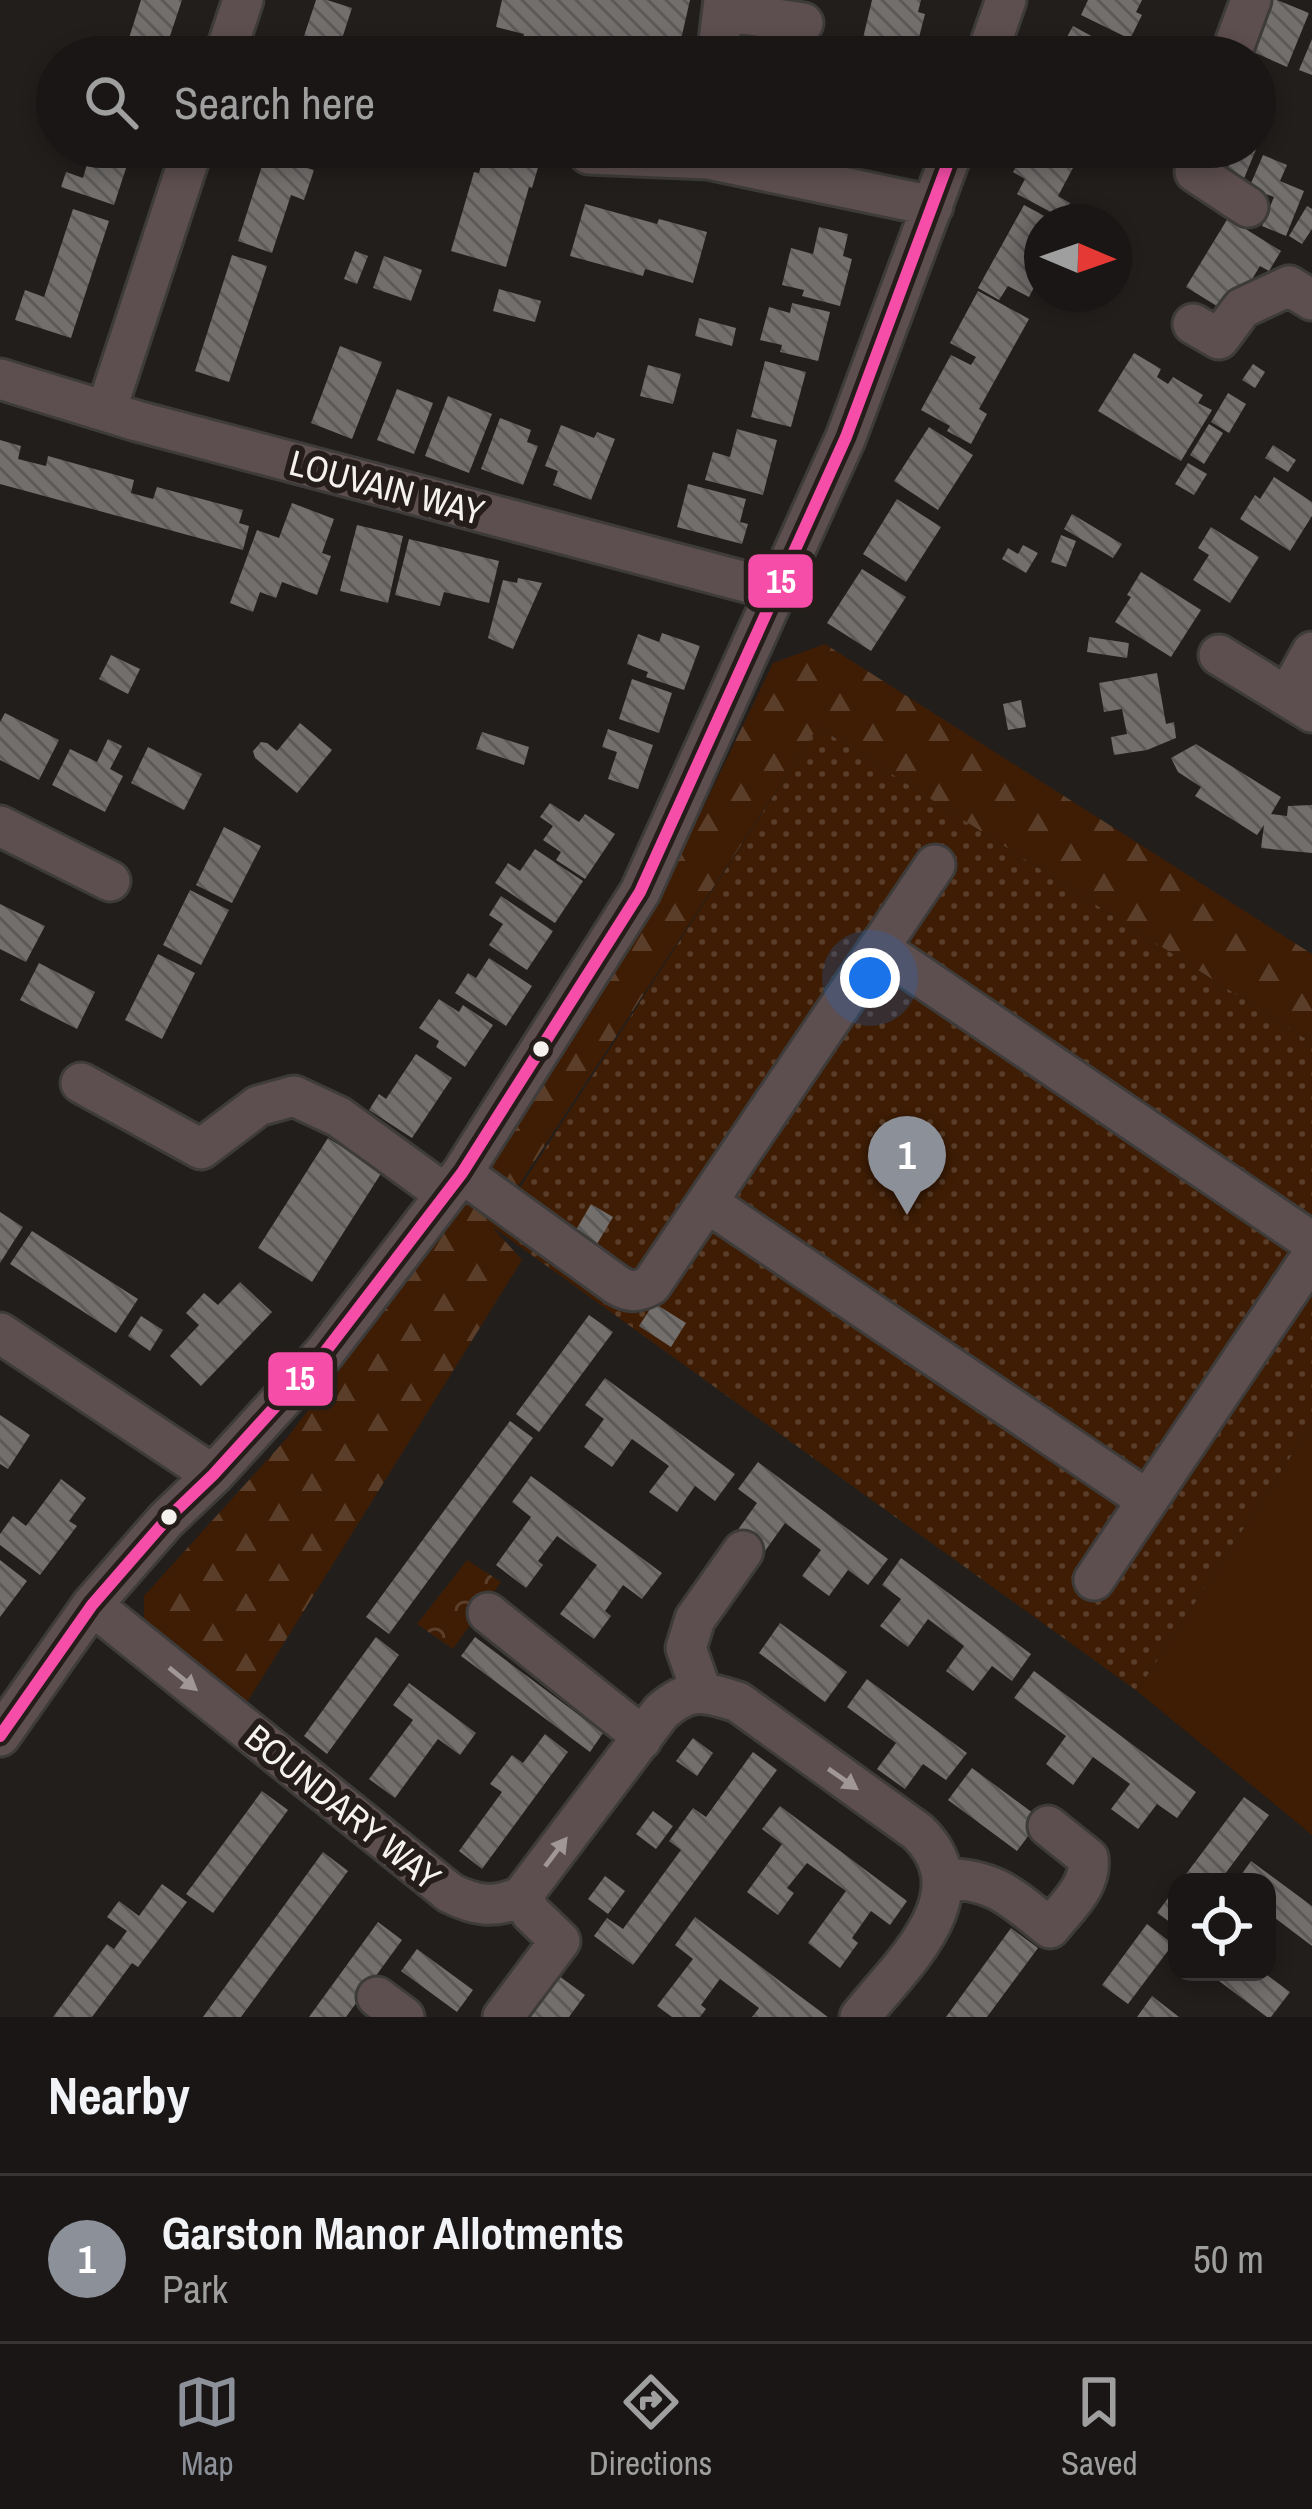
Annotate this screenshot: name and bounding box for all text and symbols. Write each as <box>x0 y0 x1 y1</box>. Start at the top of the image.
search box <box>36 36 1276 168</box>
icon: search <box>78 69 144 135</box>
text: Search here <box>174 72 375 133</box>
north arrow <box>1024 204 1132 312</box>
street label: LOUVAIN WAY <box>284 438 490 536</box>
line badge: 15 <box>746 552 815 610</box>
text: 15 <box>766 559 796 603</box>
your location <box>840 948 900 1008</box>
unlabelled marker <box>530 1038 552 1060</box>
pin: 1 <box>868 1116 946 1215</box>
line badge: 15 <box>266 1350 335 1408</box>
text: 15 <box>285 1356 315 1400</box>
unlabelled marker <box>158 1506 180 1528</box>
one-way arrow <box>168 1665 199 1691</box>
street label: BOUNDARY WAY <box>235 1713 451 1901</box>
one-way arrow <box>827 1767 859 1791</box>
one-way arrow <box>544 1836 568 1868</box>
map controls <box>1168 1873 1276 1981</box>
button: locate <box>1168 1873 1276 1981</box>
text: Nearby <box>48 2061 190 2130</box>
text: Garston Manor Allotments <box>162 2202 624 2263</box>
text: 1 <box>78 2233 96 2285</box>
text: 50 m <box>1193 2233 1264 2285</box>
text: Park <box>162 2263 228 2315</box>
tab: Map <box>174 2369 240 2485</box>
tab: Directions <box>589 2369 712 2485</box>
tab: Saved <box>1061 2369 1138 2485</box>

